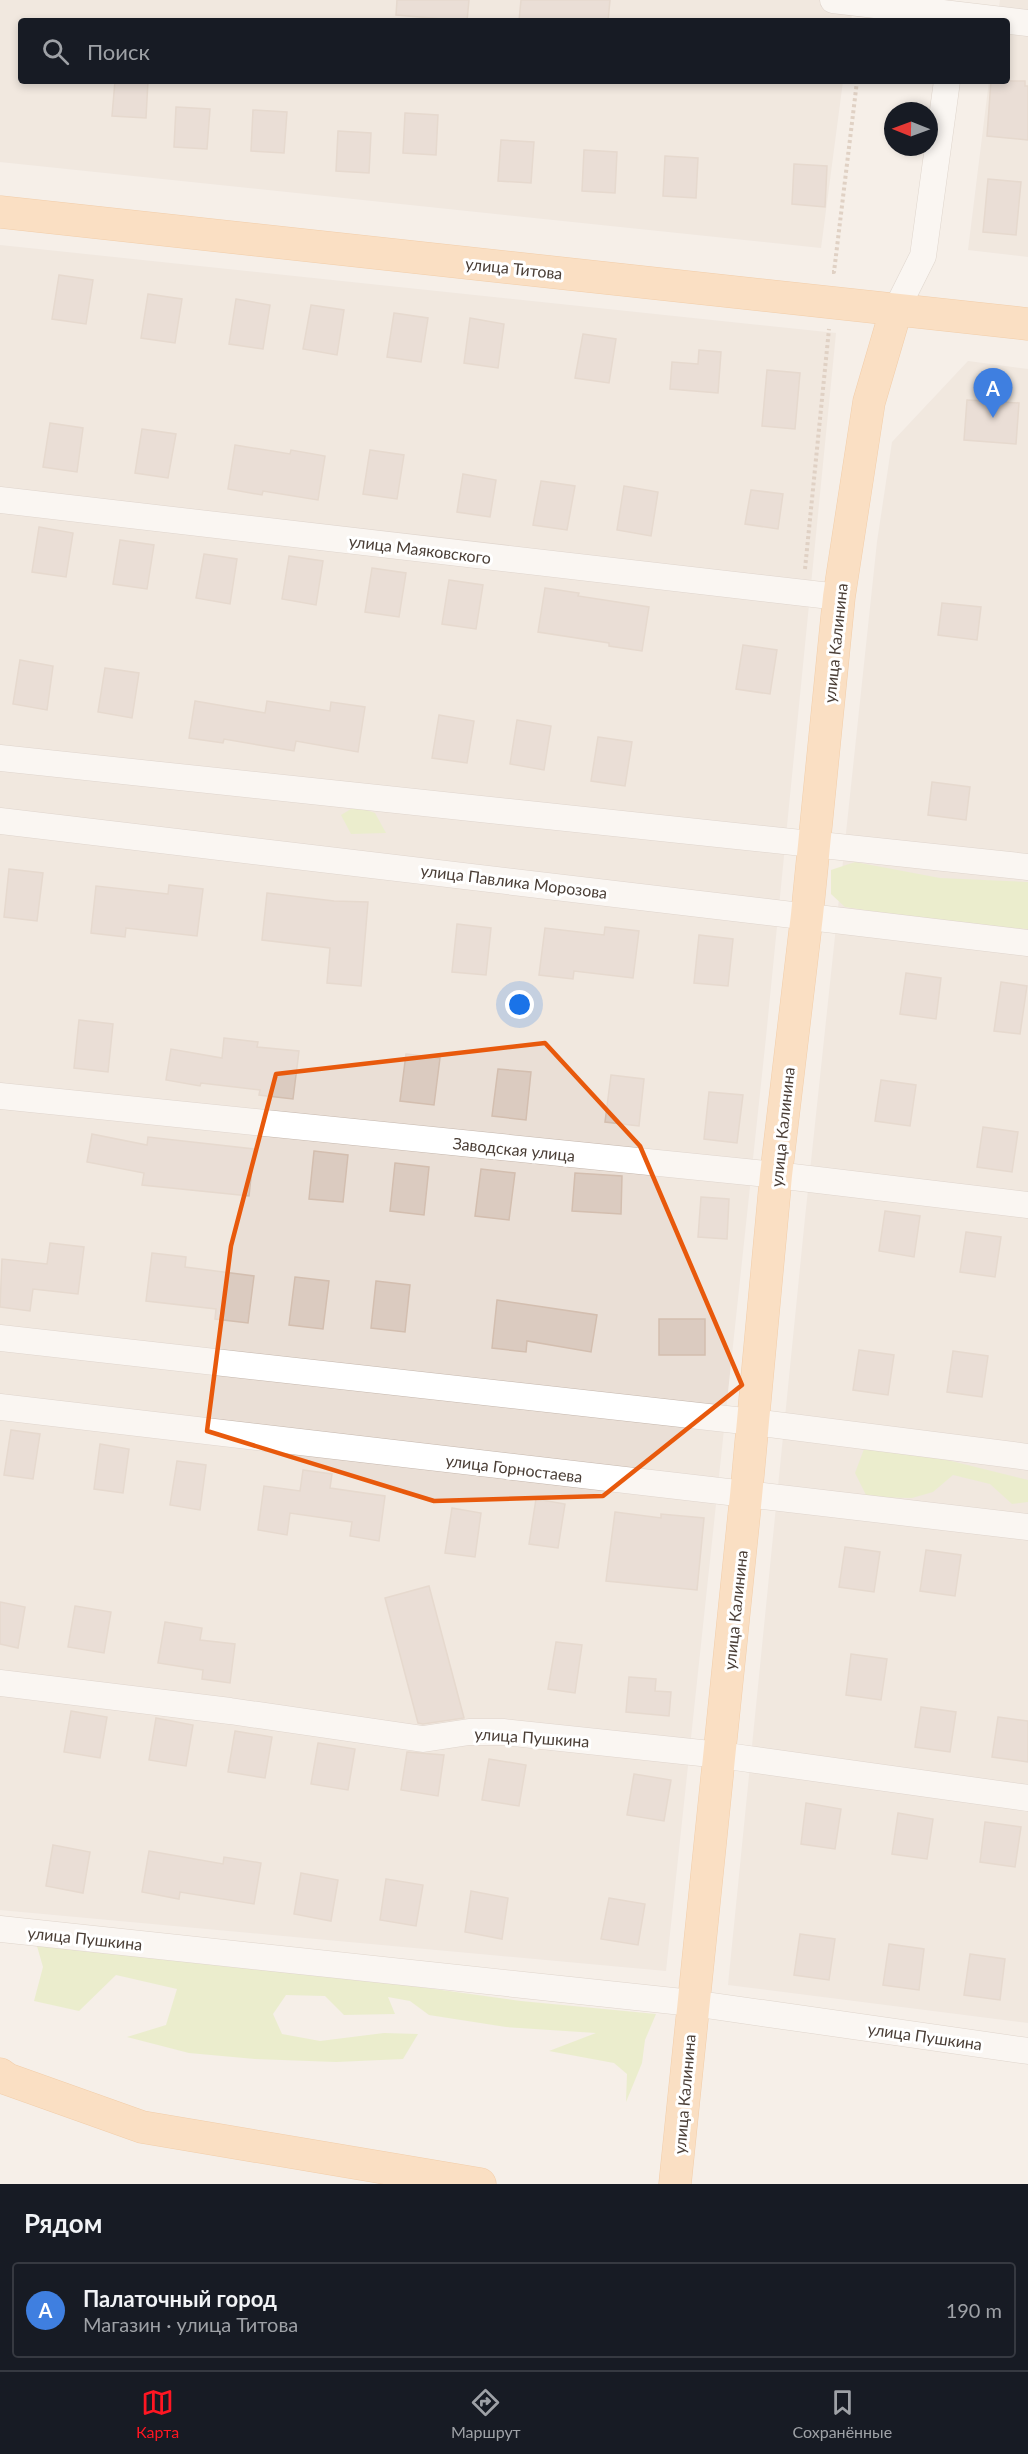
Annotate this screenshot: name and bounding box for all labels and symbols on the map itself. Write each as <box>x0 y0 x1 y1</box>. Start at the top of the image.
north arrow <box>884 102 938 156</box>
street label: улица Титова <box>465 253 563 283</box>
pin: A <box>974 368 1012 418</box>
street label: улица Маяковского <box>348 531 492 567</box>
street label: улица Калинина <box>819 582 851 704</box>
street label: улица Павлика Морозова <box>420 860 608 902</box>
your location <box>505 990 534 1019</box>
street label: улица Калинина <box>766 1066 798 1188</box>
street label: Заводская улица <box>452 1133 576 1165</box>
street label: улица Горностаева <box>445 1450 583 1486</box>
street label: улица Калинина <box>719 1549 751 1671</box>
street label: улица Пушкина <box>474 1724 590 1750</box>
street label: улица Пушкина <box>27 1923 143 1953</box>
street label: улица Пушкина <box>867 2019 983 2053</box>
street label: улица Калинина <box>669 2033 699 2155</box>

